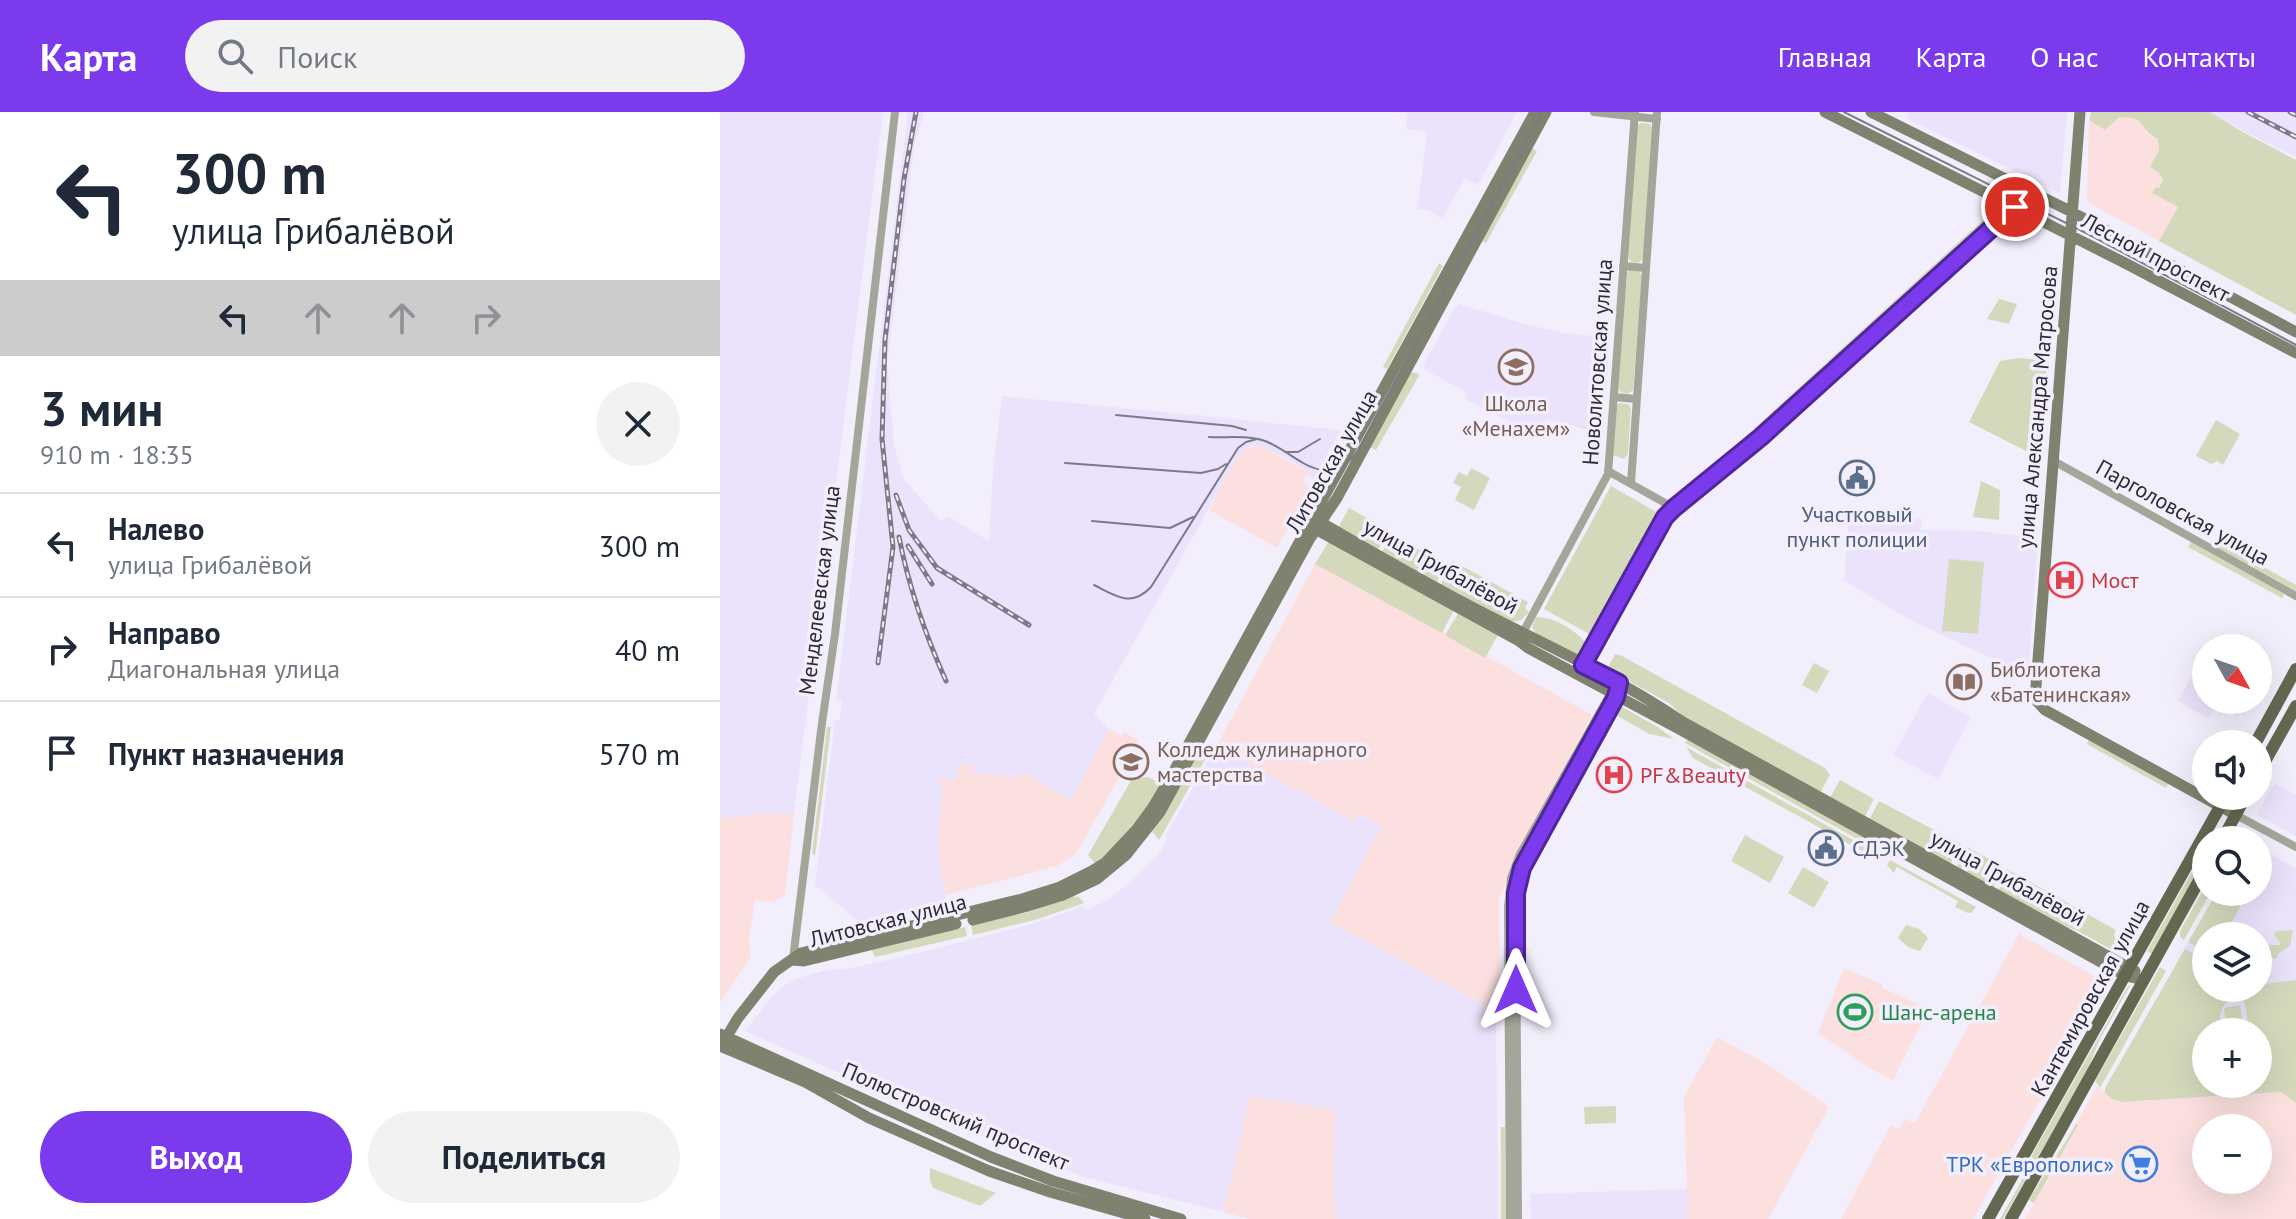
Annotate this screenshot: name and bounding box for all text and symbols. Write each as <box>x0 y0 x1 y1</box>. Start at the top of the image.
search box <box>185 20 745 92</box>
text: Карта <box>40 32 137 81</box>
icon: search <box>213 34 257 78</box>
text: Поиск <box>277 37 357 76</box>
text: Главная <box>1778 38 1872 75</box>
text: Карта <box>1916 38 1986 75</box>
text: О нас <box>2030 38 2099 75</box>
text: Контакты <box>2143 38 2256 75</box>
text: 300 m <box>172 137 327 209</box>
icon: left <box>40 144 144 248</box>
pin <box>1981 173 2049 241</box>
icon: arrive <box>1993 185 2037 229</box>
street label: Лесной проспект <box>2076 206 2235 308</box>
text: улица Грибалёвой <box>172 207 455 254</box>
street label: Новолитовская улица <box>1576 258 1618 466</box>
street label: улица Александра Матросова <box>2011 265 2063 549</box>
icon: left <box>212 296 256 340</box>
icon: ahead <box>296 296 340 340</box>
icon: ahead <box>380 296 424 340</box>
icon: right <box>464 296 508 340</box>
school or university icon: Школа «Менахем» <box>1497 348 1535 386</box>
text: 3 мин <box>40 377 163 439</box>
button: close <box>596 382 680 466</box>
street label: Литовская улица <box>1278 384 1383 538</box>
place label: Школа «Менахем» <box>1462 389 1570 442</box>
text: 910 m · 18:35 <box>40 438 194 471</box>
street label: Парголовская улица <box>2091 453 2275 571</box>
public building icon: Участковый пункт полиции <box>1838 459 1876 497</box>
street label: Менделеевская улица <box>792 484 846 696</box>
place label: Участковый пункт полиции <box>1787 500 1927 553</box>
text: Налево <box>108 509 204 548</box>
street label: улица Грибалёвой <box>1359 512 1523 620</box>
icon: left <box>40 523 84 567</box>
text: 300 m <box>599 526 680 565</box>
text: улица Грибалёвой <box>108 548 312 581</box>
hospital icon: Мост <box>2046 561 2084 599</box>
place label: Мост <box>2091 566 2139 594</box>
text: Направо <box>108 613 221 652</box>
icon: right <box>40 627 84 671</box>
text: 40 m <box>615 630 680 669</box>
north arrow <box>2192 634 2272 714</box>
map controls <box>2192 634 2272 1194</box>
text: Диагональная улица <box>108 652 340 685</box>
place label: Библиотека «Батенинская» <box>1990 655 2131 708</box>
library icon: Библиотека «Батенинская» <box>1945 663 1983 701</box>
button: sound <box>2192 730 2272 810</box>
icon: arrive <box>40 731 84 775</box>
text: Пункт назначения <box>108 734 344 773</box>
text: 570 m <box>599 734 680 773</box>
place label: Колледж кулинарного мастерства <box>1157 735 1367 788</box>
school or university icon: Колледж кулинарного мастерства <box>1112 743 1150 781</box>
hospital icon: PF&Beauty <box>1595 756 1633 794</box>
place label: PF&Beauty <box>1640 761 1747 789</box>
street label: улица Грибалёвой <box>1926 824 2090 932</box>
button: search <box>2192 826 2272 906</box>
public building icon: СДЭК <box>1807 829 1845 867</box>
place label: СДЭК <box>1852 834 1905 862</box>
street label: Литовская улица <box>806 887 969 953</box>
street label: Кантемировская улица <box>2024 895 2156 1101</box>
button: layers <box>2192 922 2272 1002</box>
position arrow <box>1474 948 1558 1032</box>
sports icon: Шанс-арена <box>1836 993 1874 1031</box>
place label: Шанс-арена <box>1881 998 1997 1026</box>
button: + <box>2192 1018 2272 1098</box>
street label: Полюстровский проспект <box>838 1055 1074 1177</box>
button: Выход <box>40 1111 352 1203</box>
button: Поделиться <box>368 1111 680 1203</box>
button: − <box>2192 1114 2272 1194</box>
supermarket icon: ТРК «Европолис» <box>2121 1145 2159 1183</box>
place label: ТРК «Европолис» <box>1946 1150 2114 1178</box>

